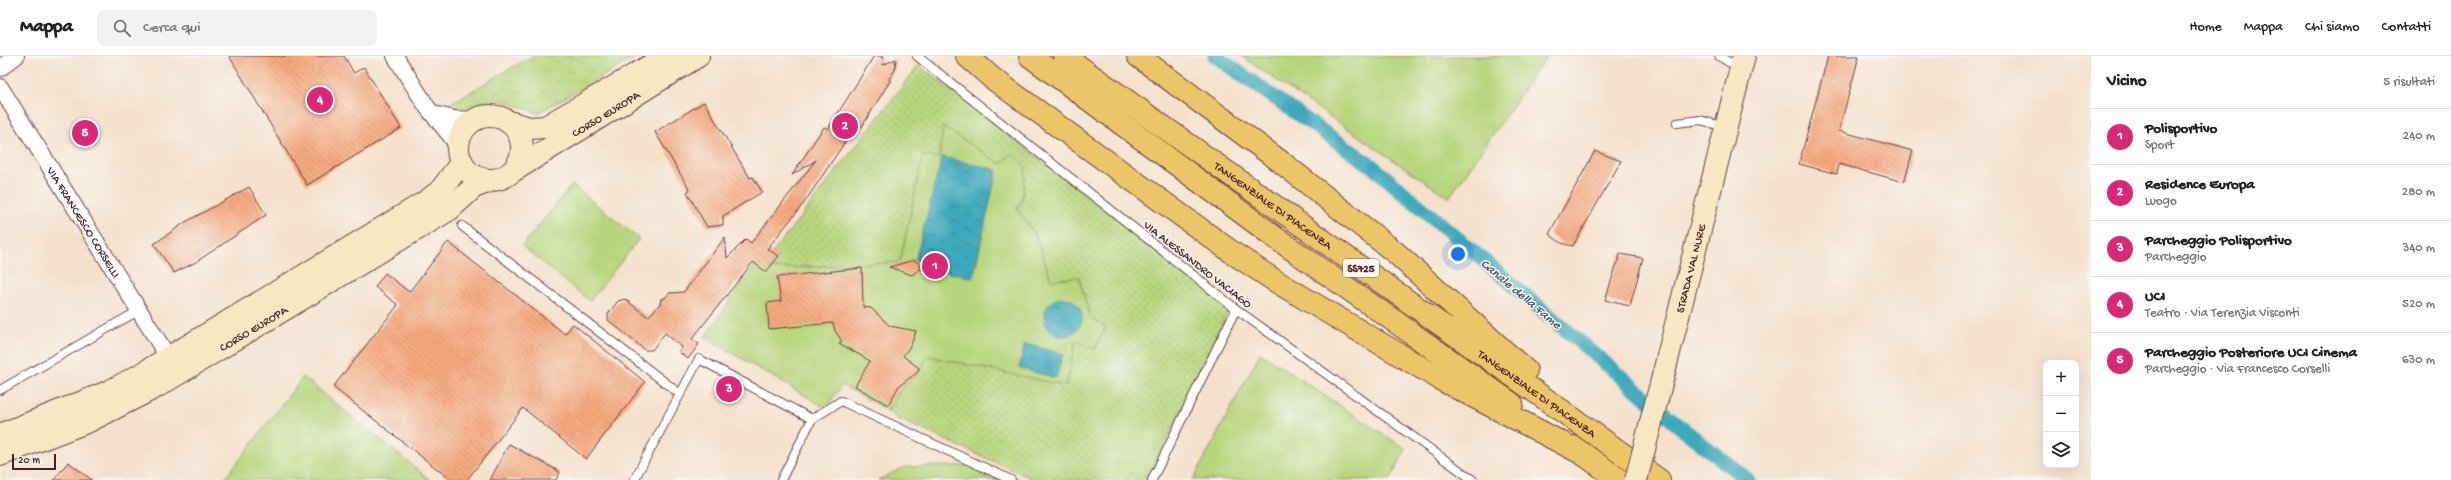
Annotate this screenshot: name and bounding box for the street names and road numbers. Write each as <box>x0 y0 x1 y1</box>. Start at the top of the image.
street label: CORSO EUROPA <box>570 88 644 142</box>
street label: TANGENZIALE DI PIACENZA <box>1210 159 1335 254</box>
street label: VIA FRANCESCO CORSELLI <box>42 164 122 281</box>
street label: VIA ALESSANDRO VACIAGO <box>1139 218 1254 312</box>
street label: STRADA VAL NURE <box>1674 223 1710 315</box>
road number: SS725 <box>1343 259 1379 277</box>
street label: CORSO EUROPA <box>217 303 292 356</box>
street label: TANGENZIALE DI PIACENZA <box>1473 347 1599 442</box>

